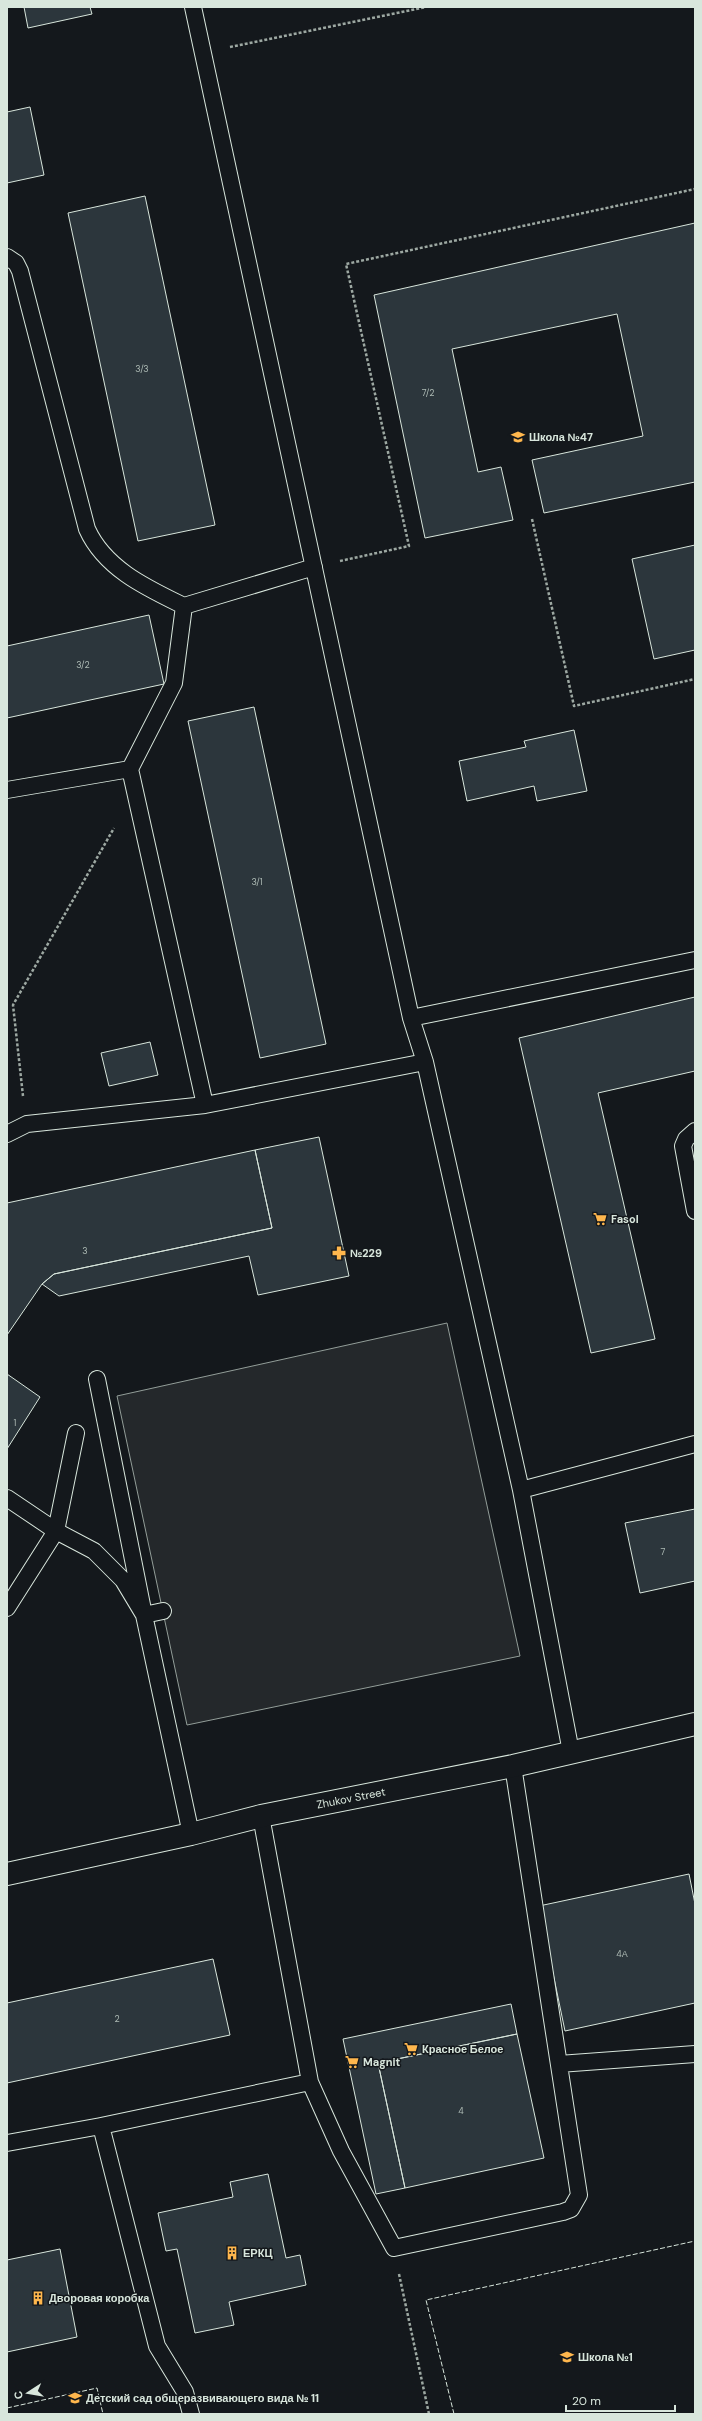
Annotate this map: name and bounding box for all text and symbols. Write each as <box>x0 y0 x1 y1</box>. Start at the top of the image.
house number: 3/3 <box>135 363 149 375</box>
house number: 7/2 <box>422 387 434 399</box>
school or university icon: Школа №47 <box>510 429 526 445</box>
place label: Школа №47 <box>529 430 593 444</box>
house number: 3/2 <box>76 659 90 671</box>
house number: 3/1 <box>251 876 263 888</box>
supermarket icon: Fasol <box>592 1211 608 1227</box>
place label: Fasol <box>611 1212 639 1226</box>
house number: 3 <box>82 1245 88 1257</box>
pharmacy icon: №229 <box>331 1245 347 1261</box>
place label: №229 <box>350 1246 382 1260</box>
house number: 1 <box>14 1417 17 1429</box>
house number: 7 <box>661 1546 666 1558</box>
street label: Zhukov Street <box>315 1784 387 1812</box>
house number: 4А <box>616 1948 628 1960</box>
house number: 2 <box>114 2013 120 2025</box>
supermarket icon: Красное Белое <box>403 2041 419 2057</box>
place label: Красное Белое <box>422 2042 503 2056</box>
supermarket icon: Magnit <box>344 2054 360 2070</box>
place label: Magnit <box>363 2055 401 2069</box>
house number: 4 <box>458 2105 464 2117</box>
building icon: ЕРКЦ <box>224 2245 240 2261</box>
place label: ЕРКЦ <box>243 2246 272 2260</box>
building icon: Дворовая коробка <box>30 2290 46 2306</box>
place label: Дворовая коробка <box>49 2291 150 2305</box>
school or university icon: Школа №1 <box>559 2349 575 2365</box>
place label: Школа №1 <box>578 2350 633 2364</box>
north arrow <box>8 2373 48 2413</box>
scale bar <box>566 2387 675 2413</box>
text: С <box>11 2390 26 2400</box>
school or university icon: Детский сад общеразвивающего вида № 11 <box>67 2390 83 2406</box>
place label: Детский сад общеразвивающего вида № 11 <box>86 2391 319 2405</box>
text: 20 m <box>572 2393 601 2409</box>

